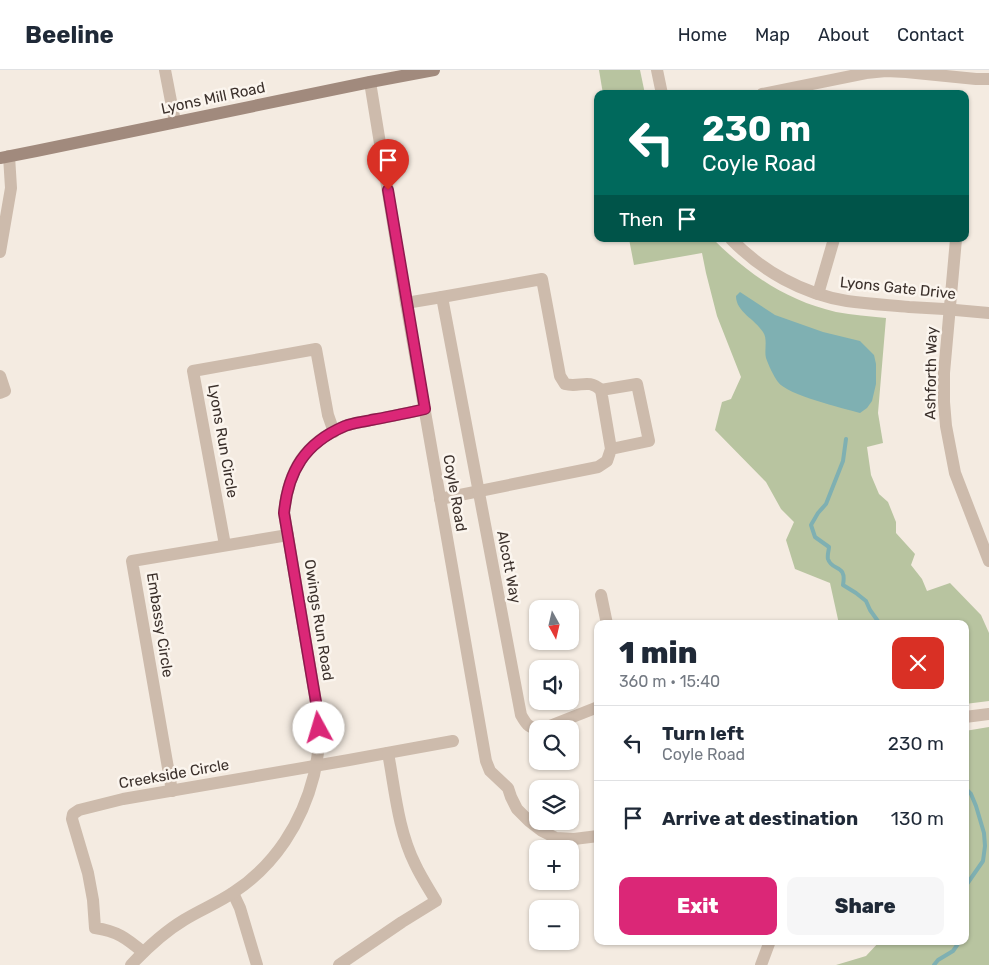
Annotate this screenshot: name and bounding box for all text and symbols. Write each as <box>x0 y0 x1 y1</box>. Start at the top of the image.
text: Beeline <box>25 21 114 49</box>
text: Home <box>678 24 727 46</box>
text: Map <box>755 24 790 46</box>
text: About <box>818 24 869 46</box>
text: Contact <box>897 24 964 46</box>
street label: Lyons Mill Road <box>159 78 267 118</box>
text: 230 m <box>702 108 811 150</box>
icon: left <box>619 110 684 175</box>
pin <box>367 139 409 190</box>
icon: arrive <box>374 146 402 174</box>
text: Coyle Road <box>702 150 816 177</box>
icon: arrive <box>673 205 701 233</box>
text: Then <box>619 208 663 231</box>
street label: Lyons Gate Drive <box>839 273 957 303</box>
street label: Ashforth Way <box>921 326 941 420</box>
street label: Lyons Run Circle <box>204 383 242 499</box>
street label: Coyle Road <box>439 453 471 533</box>
street label: Alcott Way <box>493 529 525 605</box>
street label: Owings Run Road <box>301 558 337 682</box>
street label: Embassy Circle <box>143 571 177 679</box>
north arrow <box>529 600 579 650</box>
map controls <box>529 600 579 950</box>
text: 1 min <box>619 635 697 671</box>
button: close <box>892 637 944 689</box>
button: sound <box>529 660 579 710</box>
text: 360 m · 15:40 <box>619 672 720 691</box>
position arrow <box>292 701 344 753</box>
button: search <box>529 720 579 770</box>
text: Turn left <box>662 722 744 745</box>
icon: left <box>619 729 647 757</box>
text: 230 m <box>888 732 944 755</box>
text: Coyle Road <box>662 745 745 764</box>
street label: Creekside Circle <box>117 755 231 793</box>
button: layers <box>529 780 579 830</box>
icon: arrive <box>619 804 647 832</box>
text: Arrive at destination <box>662 807 858 830</box>
text: 130 m <box>891 807 944 830</box>
button: + <box>529 840 579 890</box>
button: Exit <box>619 877 777 935</box>
button: Share <box>787 877 944 935</box>
button: − <box>529 900 579 950</box>

